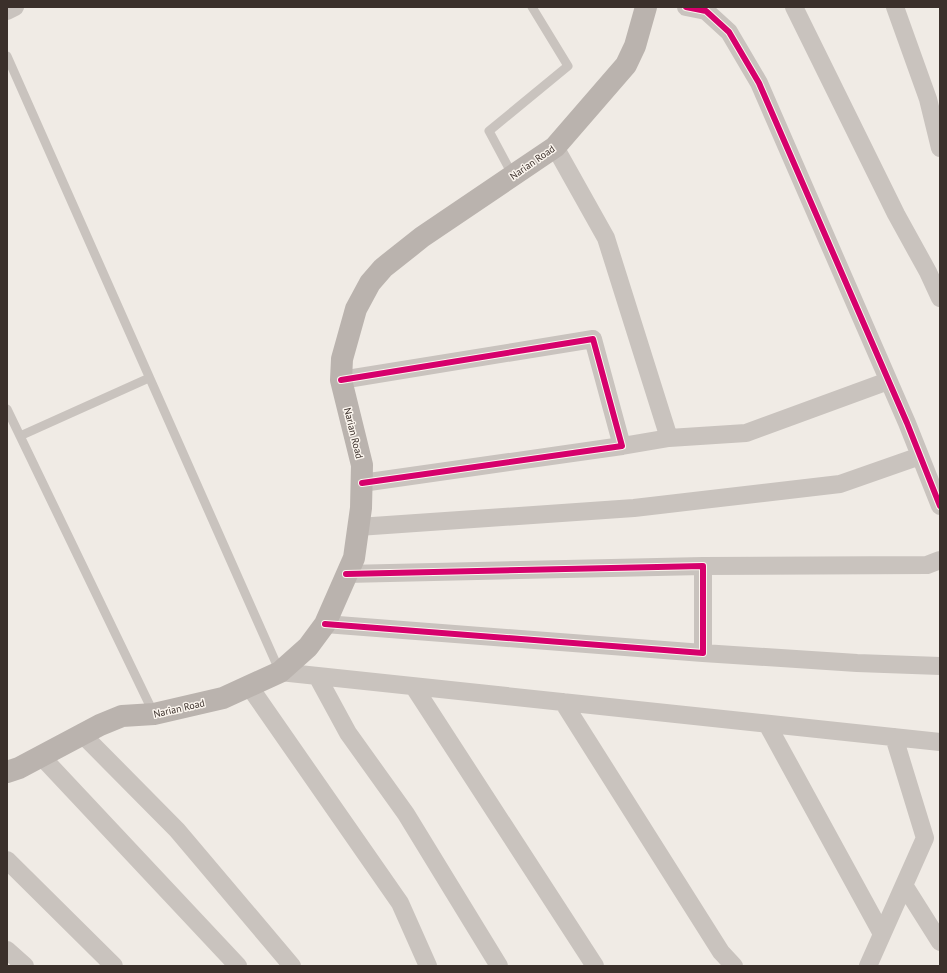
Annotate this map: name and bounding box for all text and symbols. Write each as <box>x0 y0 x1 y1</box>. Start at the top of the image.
street label: Narian Road <box>507 142 557 183</box>
street label: Narian Road <box>341 406 366 460</box>
street label: Narian Road <box>152 696 206 721</box>

